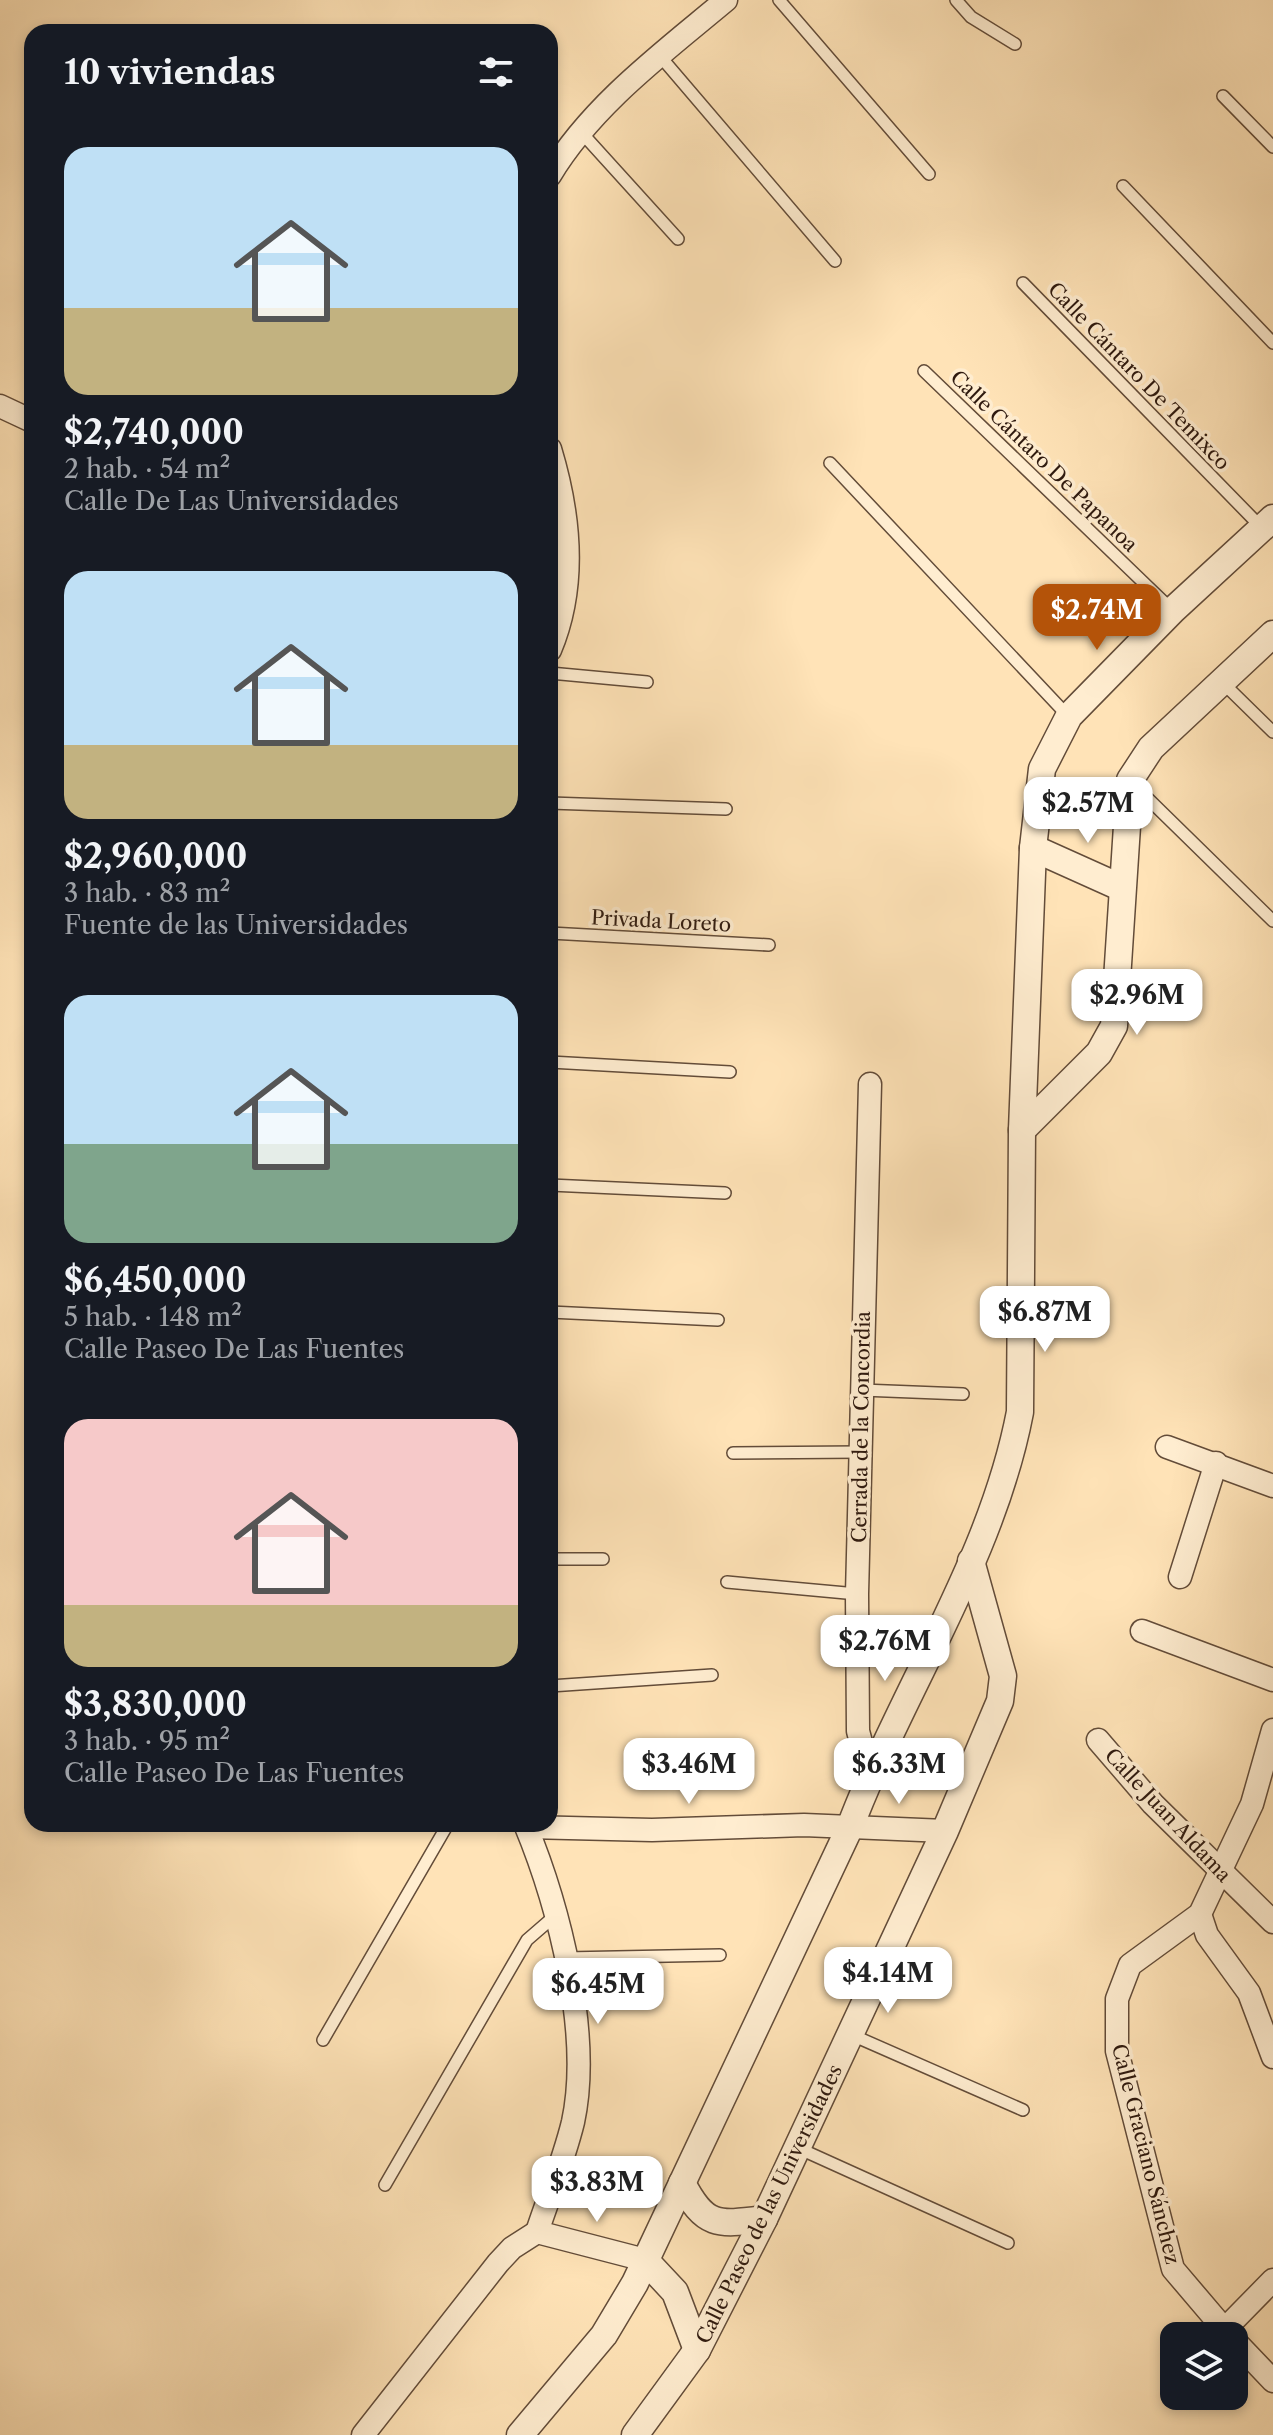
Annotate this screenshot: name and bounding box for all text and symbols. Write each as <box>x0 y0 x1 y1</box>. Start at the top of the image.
icon: filters <box>474 50 518 94</box>
text: 10 viviendas <box>64 51 275 93</box>
icon: home <box>219 199 363 343</box>
street label: Calle Cántaro De Temixco <box>1043 277 1235 475</box>
street label: Calle Cántaro De Papanoa <box>946 365 1143 557</box>
text: $2,740,000 <box>64 411 244 453</box>
text: 2 hab. · 54 m² <box>64 453 230 485</box>
text: Calle De Las Universidades <box>64 485 399 517</box>
pin: $2.74M <box>1032 584 1162 652</box>
text: $2.74M <box>1051 594 1143 626</box>
icon: home <box>219 623 363 767</box>
pin: $2.57M <box>1023 777 1153 845</box>
text: $2.57M <box>1042 787 1134 819</box>
text: $2,960,000 <box>64 835 247 877</box>
text: 3 hab. · 83 m² <box>64 877 230 909</box>
street label: Privada Loreto <box>590 905 732 937</box>
text: Fuente de las Universidades <box>64 909 408 941</box>
pin: $2.96M <box>1072 969 1202 1037</box>
text: $2.96M <box>1089 979 1185 1011</box>
icon: home <box>219 1047 363 1191</box>
text: $6,450,000 <box>64 1259 247 1301</box>
pin: $6.87M <box>980 1286 1110 1354</box>
text: $6.87M <box>998 1296 1092 1328</box>
text: 5 hab. · 148 m² <box>64 1301 242 1333</box>
street label: Cerrada de la Concordia <box>847 1310 875 1543</box>
text: Calle Paseo De Las Fuentes <box>64 1333 404 1365</box>
icon: home <box>219 1471 363 1615</box>
pin: $2.76M <box>820 1615 950 1683</box>
text: $2.76M <box>839 1625 931 1657</box>
text: $3,830,000 <box>64 1683 247 1725</box>
text: 3 hab. · 95 m² <box>64 1725 230 1757</box>
pin: $3.46M <box>624 1738 754 1806</box>
pin: $6.33M <box>834 1738 964 1806</box>
street label: Calle Juan Aldama <box>1100 1743 1236 1887</box>
text: $3.46M <box>642 1748 736 1780</box>
text: $6.33M <box>852 1748 946 1780</box>
text: Calle Paseo De Las Fuentes <box>64 1757 404 1789</box>
pin: $4.14M <box>823 1947 953 2015</box>
text: $4.14M <box>842 1957 934 1989</box>
pin: $6.45M <box>533 1958 663 2026</box>
text: $6.45M <box>551 1968 645 2000</box>
street label: Calle Graciano Sánchez <box>1107 2041 1185 2267</box>
street label: Calle Paseo de las Universidades <box>691 2061 847 2347</box>
pin: $3.83M <box>532 2156 662 2224</box>
text: $3.83M <box>550 2166 644 2198</box>
map controls <box>1160 2322 1248 2410</box>
button: layers <box>1160 2322 1248 2410</box>

